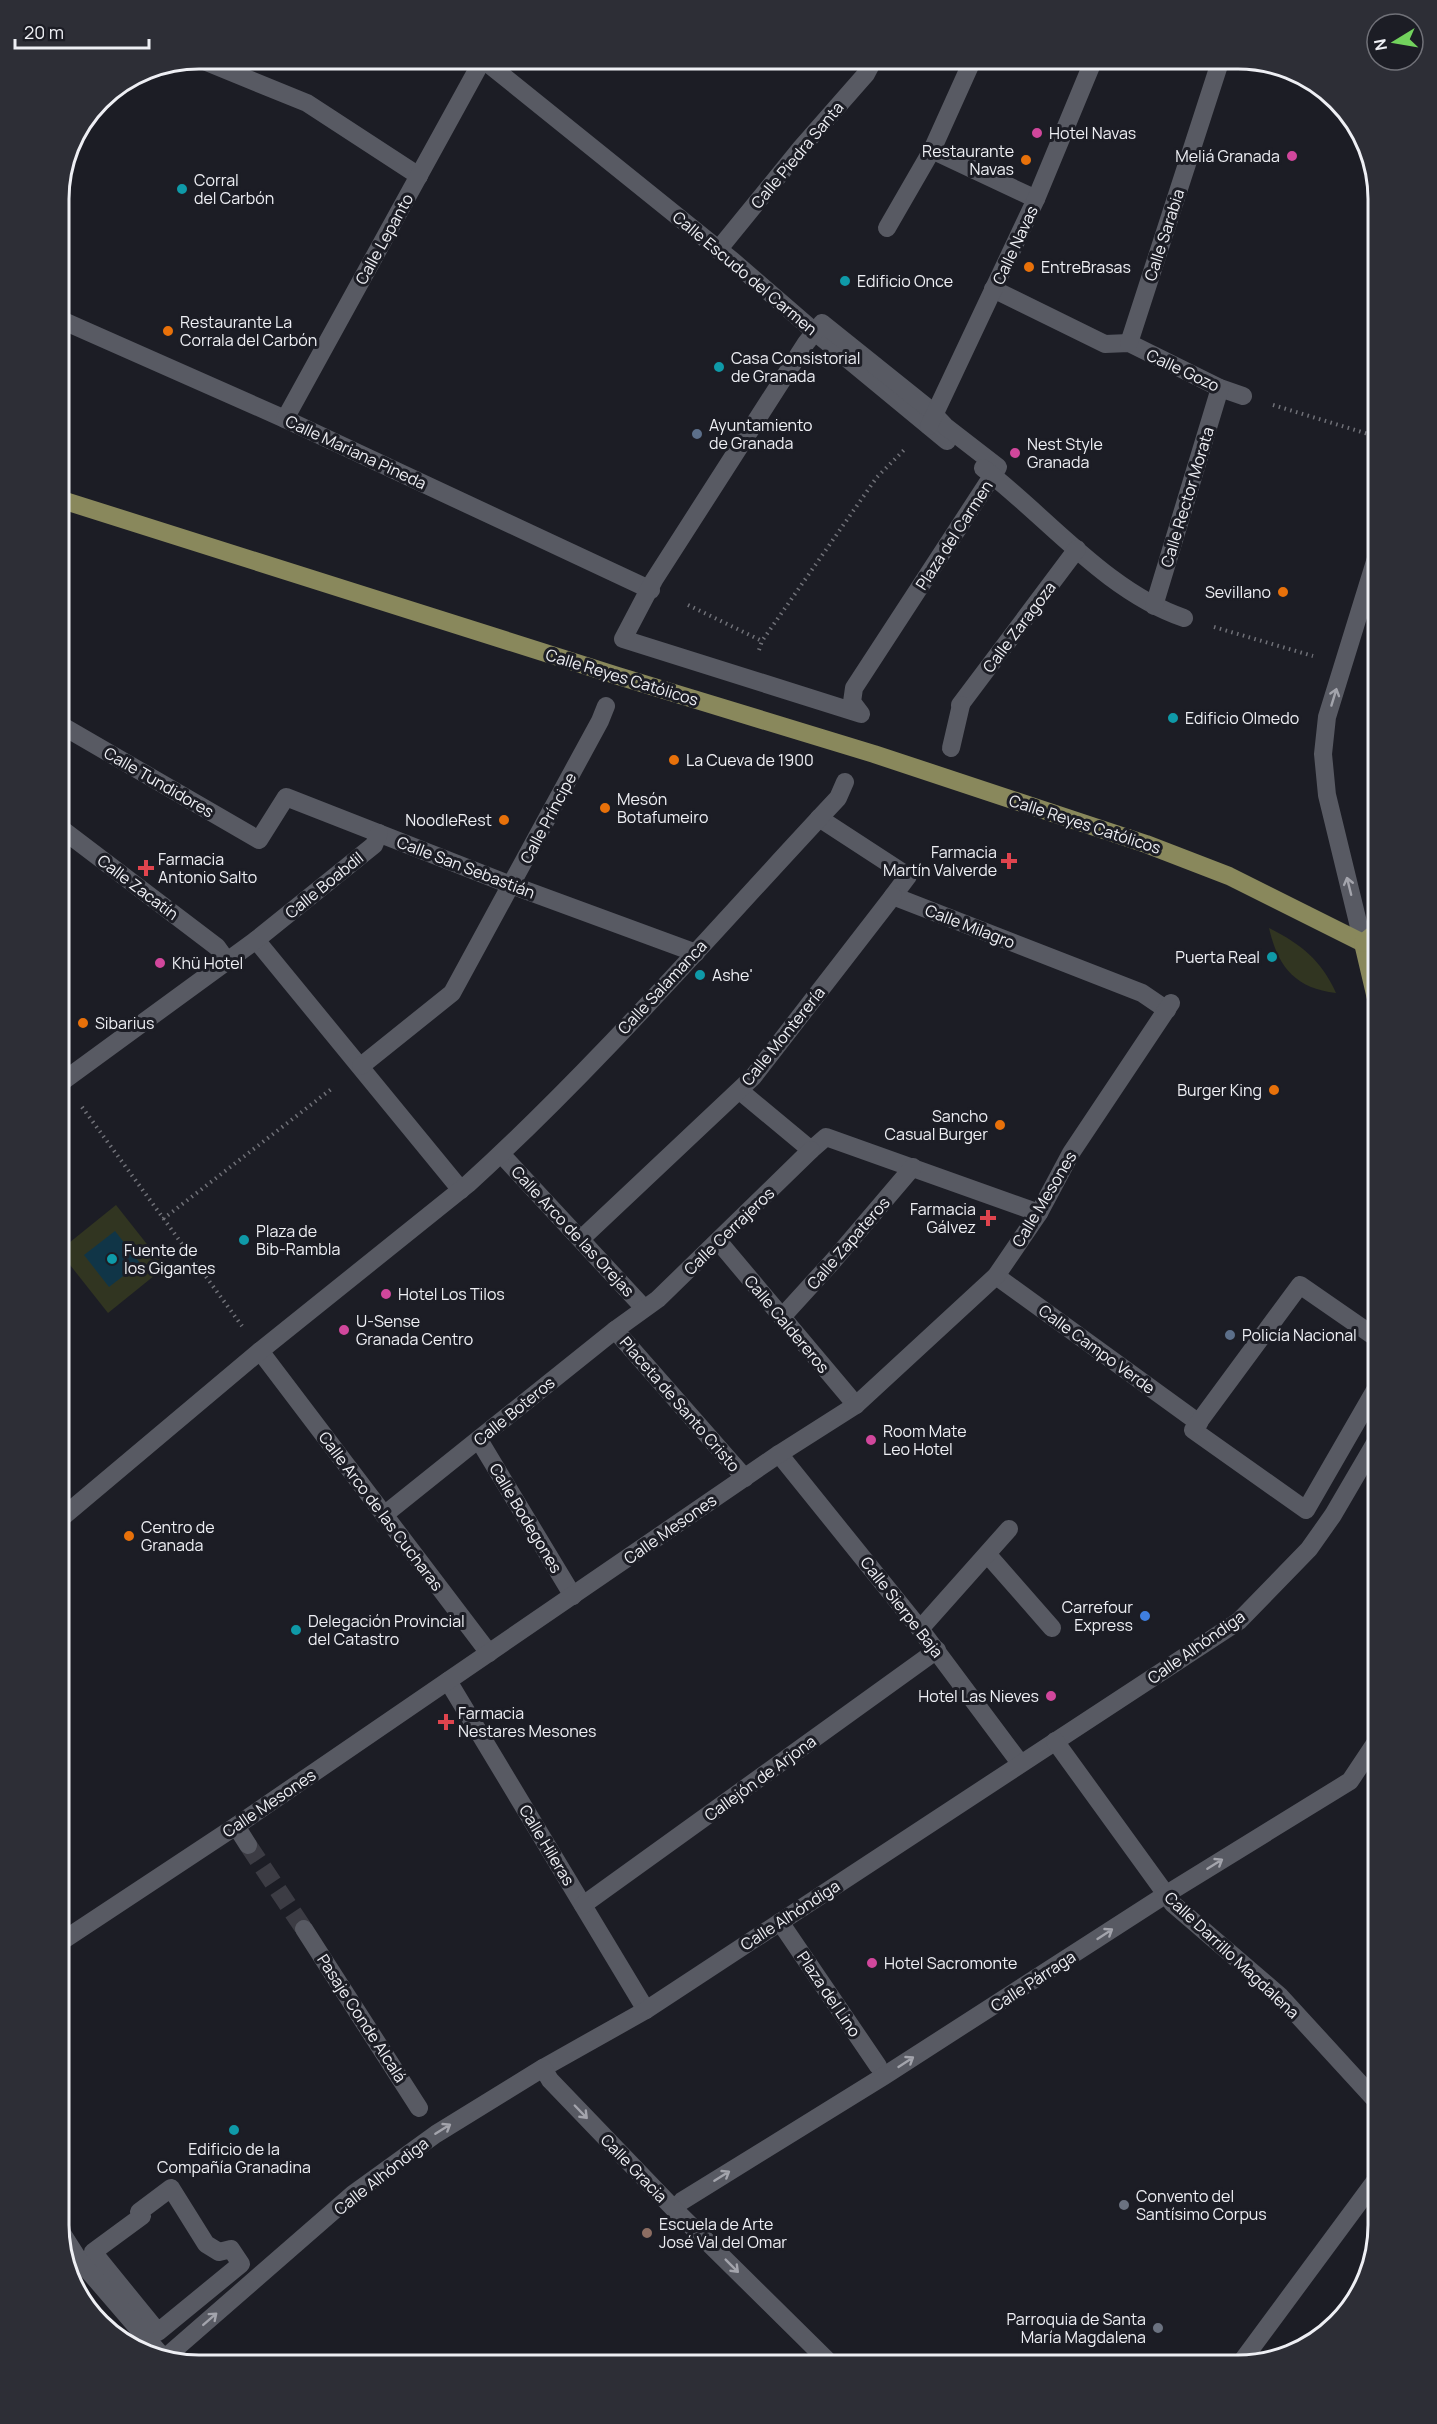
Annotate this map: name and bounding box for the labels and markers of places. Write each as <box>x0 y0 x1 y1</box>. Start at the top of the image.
place label: Hotel Navas <box>1049 122 1136 144</box>
marker: Hotel Navas <box>1030 126 1044 140</box>
place label: Restaurante Navas <box>922 140 1014 180</box>
place label: Meliá Granada <box>1175 145 1280 167</box>
marker: Meliá Granada <box>1285 149 1299 163</box>
marker: Restaurante Navas <box>1019 153 1033 167</box>
place label: Corral del Carbón <box>194 169 274 209</box>
marker: Corral del Carbón <box>175 182 189 196</box>
place label: EntreBrasas <box>1041 256 1131 278</box>
marker: EntreBrasas <box>1022 260 1036 274</box>
place label: Edificio Once <box>857 270 953 292</box>
marker: Edificio Once <box>838 274 852 288</box>
place label: Restaurante La Corrala del Carbón <box>180 311 317 351</box>
marker: Restaurante La Corrala del Carbón <box>161 324 175 338</box>
place label: Casa Consistorial de Granada <box>731 347 860 387</box>
marker: Casa Consistorial de Granada <box>712 360 726 374</box>
place label: Ayuntamiento de Granada <box>709 414 813 454</box>
marker: Ayuntamiento de Granada <box>690 427 704 441</box>
place label: Nest Style Granada <box>1027 433 1103 473</box>
marker: Nest Style Granada <box>1008 446 1022 460</box>
place label: Sevillano <box>1205 581 1271 603</box>
marker: Sevillano <box>1276 585 1290 599</box>
place label: Edificio Olmedo <box>1185 707 1299 729</box>
marker: Edificio Olmedo <box>1166 711 1180 725</box>
place label: La Cueva de 1900 <box>686 749 814 771</box>
marker: La Cueva de 1900 <box>667 753 681 767</box>
place label: Mesón Botafumeiro <box>617 788 708 828</box>
marker: Mesón Botafumeiro <box>598 801 612 815</box>
place label: NoodleRest <box>405 809 492 831</box>
marker: NoodleRest <box>497 813 511 827</box>
place label: Farmacia Martín Valverde <box>883 841 997 881</box>
place label: Farmacia Antonio Salto <box>158 848 257 888</box>
marker: Farmacia Martín Valverde <box>1002 854 1016 868</box>
marker: Farmacia Antonio Salto <box>139 861 153 875</box>
place label: Puerta Real <box>1175 946 1260 968</box>
marker: Puerta Real <box>1265 950 1279 964</box>
place label: Khü Hotel <box>172 952 243 974</box>
marker: Khü Hotel <box>153 956 167 970</box>
place label: Ashe' <box>712 964 753 986</box>
marker: Ashe' <box>693 968 707 982</box>
place label: Sibarius <box>95 1012 154 1034</box>
marker: Sibarius <box>76 1016 90 1030</box>
place label: Burger King <box>1177 1079 1262 1101</box>
marker: Burger King <box>1267 1083 1281 1097</box>
place label: Sancho Casual Burger <box>885 1105 988 1145</box>
marker: Sancho Casual Burger <box>993 1118 1007 1132</box>
place label: Farmacia Gálvez <box>910 1198 976 1238</box>
marker: Farmacia Gálvez <box>981 1211 995 1225</box>
place label: Plaza de Bib-Rambla <box>256 1220 340 1260</box>
marker: Plaza de Bib-Rambla <box>237 1233 251 1247</box>
place label: Fuente de los Gigantes <box>124 1239 215 1279</box>
marker: Fuente de los Gigantes <box>105 1252 119 1266</box>
place label: Hotel Los Tilos <box>398 1283 505 1305</box>
marker: Hotel Los Tilos <box>379 1287 393 1301</box>
place label: U-Sense Granada Centro <box>356 1310 473 1350</box>
marker: U-Sense Granada Centro <box>337 1323 351 1337</box>
place label: Policía Nacional <box>1242 1324 1357 1346</box>
marker: Policía Nacional <box>1223 1328 1237 1342</box>
place label: Room Mate Leo Hotel <box>883 1420 967 1460</box>
marker: Room Mate Leo Hotel <box>864 1433 878 1447</box>
place label: Centro de Granada <box>141 1516 215 1556</box>
marker: Centro de Granada <box>122 1529 136 1543</box>
place label: Carrefour Express <box>1062 1596 1133 1636</box>
marker: Carrefour Express <box>1138 1609 1152 1623</box>
place label: Delegación Provincial del Catastro <box>308 1610 465 1650</box>
marker: Delegación Provincial del Catastro <box>289 1623 303 1637</box>
place label: Hotel Las Nieves <box>918 1685 1039 1707</box>
marker: Hotel Las Nieves <box>1044 1689 1058 1703</box>
place label: Farmacia Nestares Mesones <box>458 1702 596 1742</box>
marker: Farmacia Nestares Mesones <box>439 1715 453 1729</box>
place label: Hotel Sacromonte <box>884 1952 1017 1974</box>
marker: Hotel Sacromonte <box>865 1956 879 1970</box>
marker: Edificio de la Compañía Granadina <box>227 2123 241 2137</box>
place label: Edificio de la Compañía Granadina <box>157 2138 311 2178</box>
place label: Convento del Santísimo Corpus <box>1136 2185 1267 2225</box>
marker: Convento del Santísimo Corpus <box>1117 2198 1131 2212</box>
place label: Escuela de Arte José Val del Omar <box>659 2213 787 2253</box>
marker: Escuela de Arte José Val del Omar <box>640 2226 654 2240</box>
place label: Parroquia de Santa María Magdalena <box>1007 2308 1146 2348</box>
marker: Parroquia de Santa María Magdalena <box>1151 2321 1165 2335</box>

